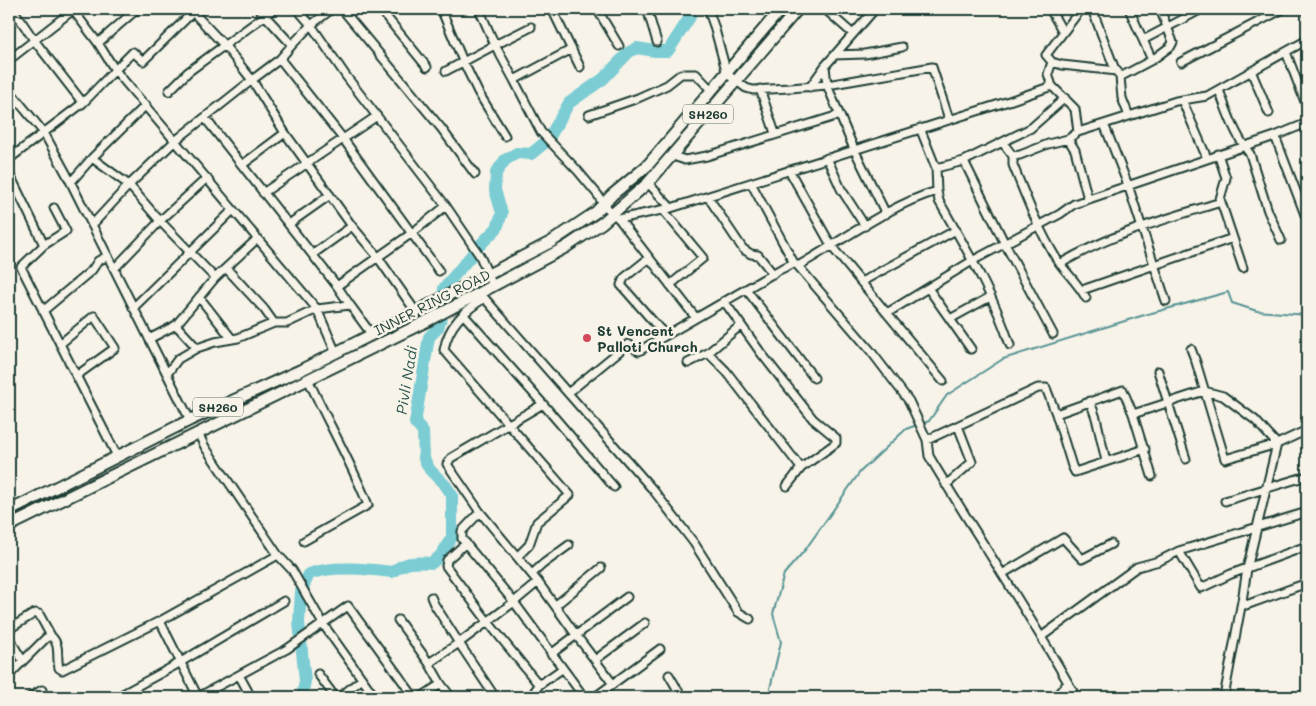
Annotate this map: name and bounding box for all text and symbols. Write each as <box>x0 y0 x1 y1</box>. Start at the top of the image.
road number: SH260 <box>683 105 733 124</box>
street label: INNER RING ROAD <box>371 264 493 340</box>
place label: St Vencent Palloti Church <box>597 321 698 356</box>
marker: St Vencent Palloti Church <box>581 332 593 344</box>
water label: Pivli Nadi <box>391 344 421 416</box>
road number: SH260 <box>193 398 243 417</box>

